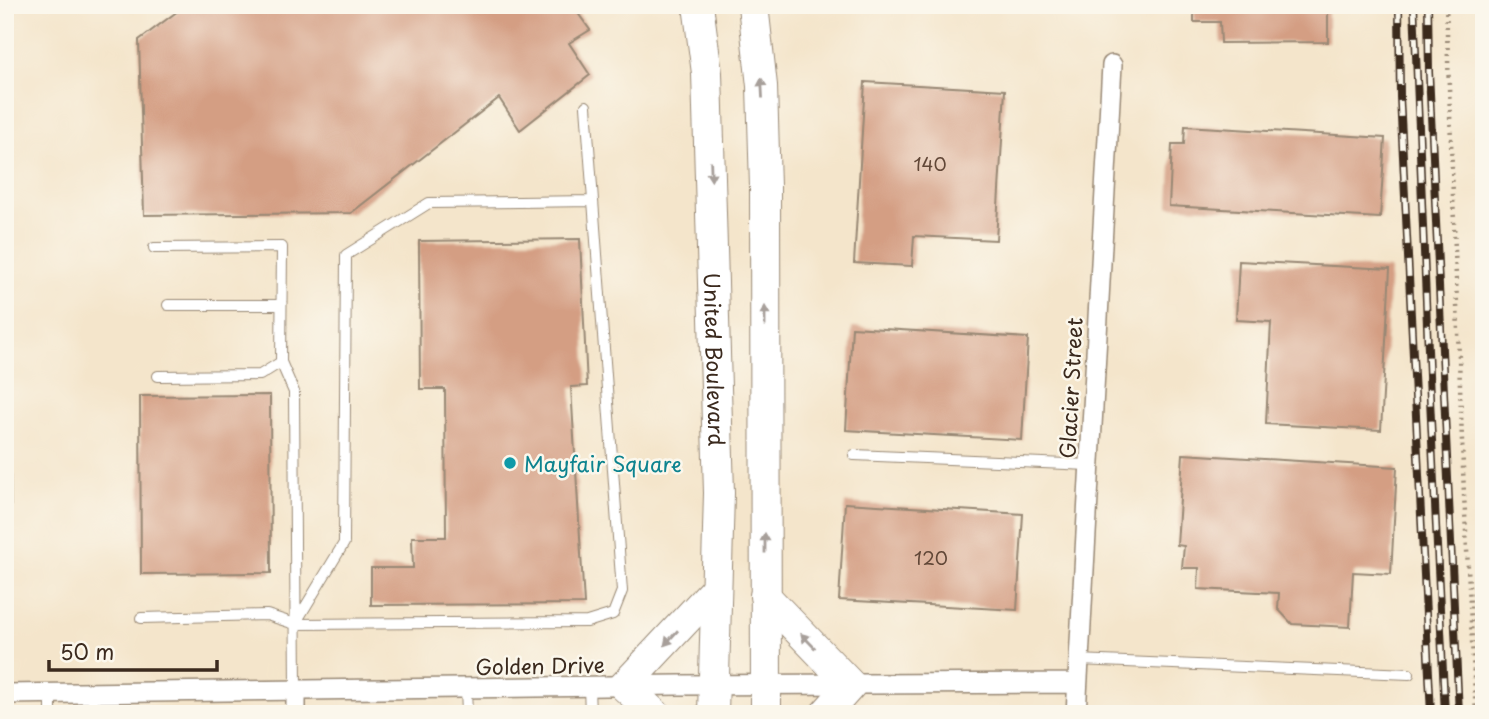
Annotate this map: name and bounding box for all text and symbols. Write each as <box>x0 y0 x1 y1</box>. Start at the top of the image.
one-way arrow <box>756 77 767 99</box>
house number: 140 <box>913 150 947 177</box>
one-way arrow <box>705 160 716 182</box>
street label: United Boulevard <box>697 272 734 447</box>
one-way arrow <box>759 305 771 327</box>
street label: Glacier Street <box>1050 317 1090 459</box>
place label: Mayfair Square <box>524 447 682 479</box>
marker: Mayfair Square <box>502 455 518 471</box>
one-way arrow <box>759 532 771 554</box>
house number: 120 <box>914 544 948 571</box>
scale bar <box>49 628 217 672</box>
one-way arrow <box>663 629 679 647</box>
one-way arrow <box>800 633 816 650</box>
text: 50 m <box>60 635 114 667</box>
street label: Golden Drive <box>475 648 605 682</box>

